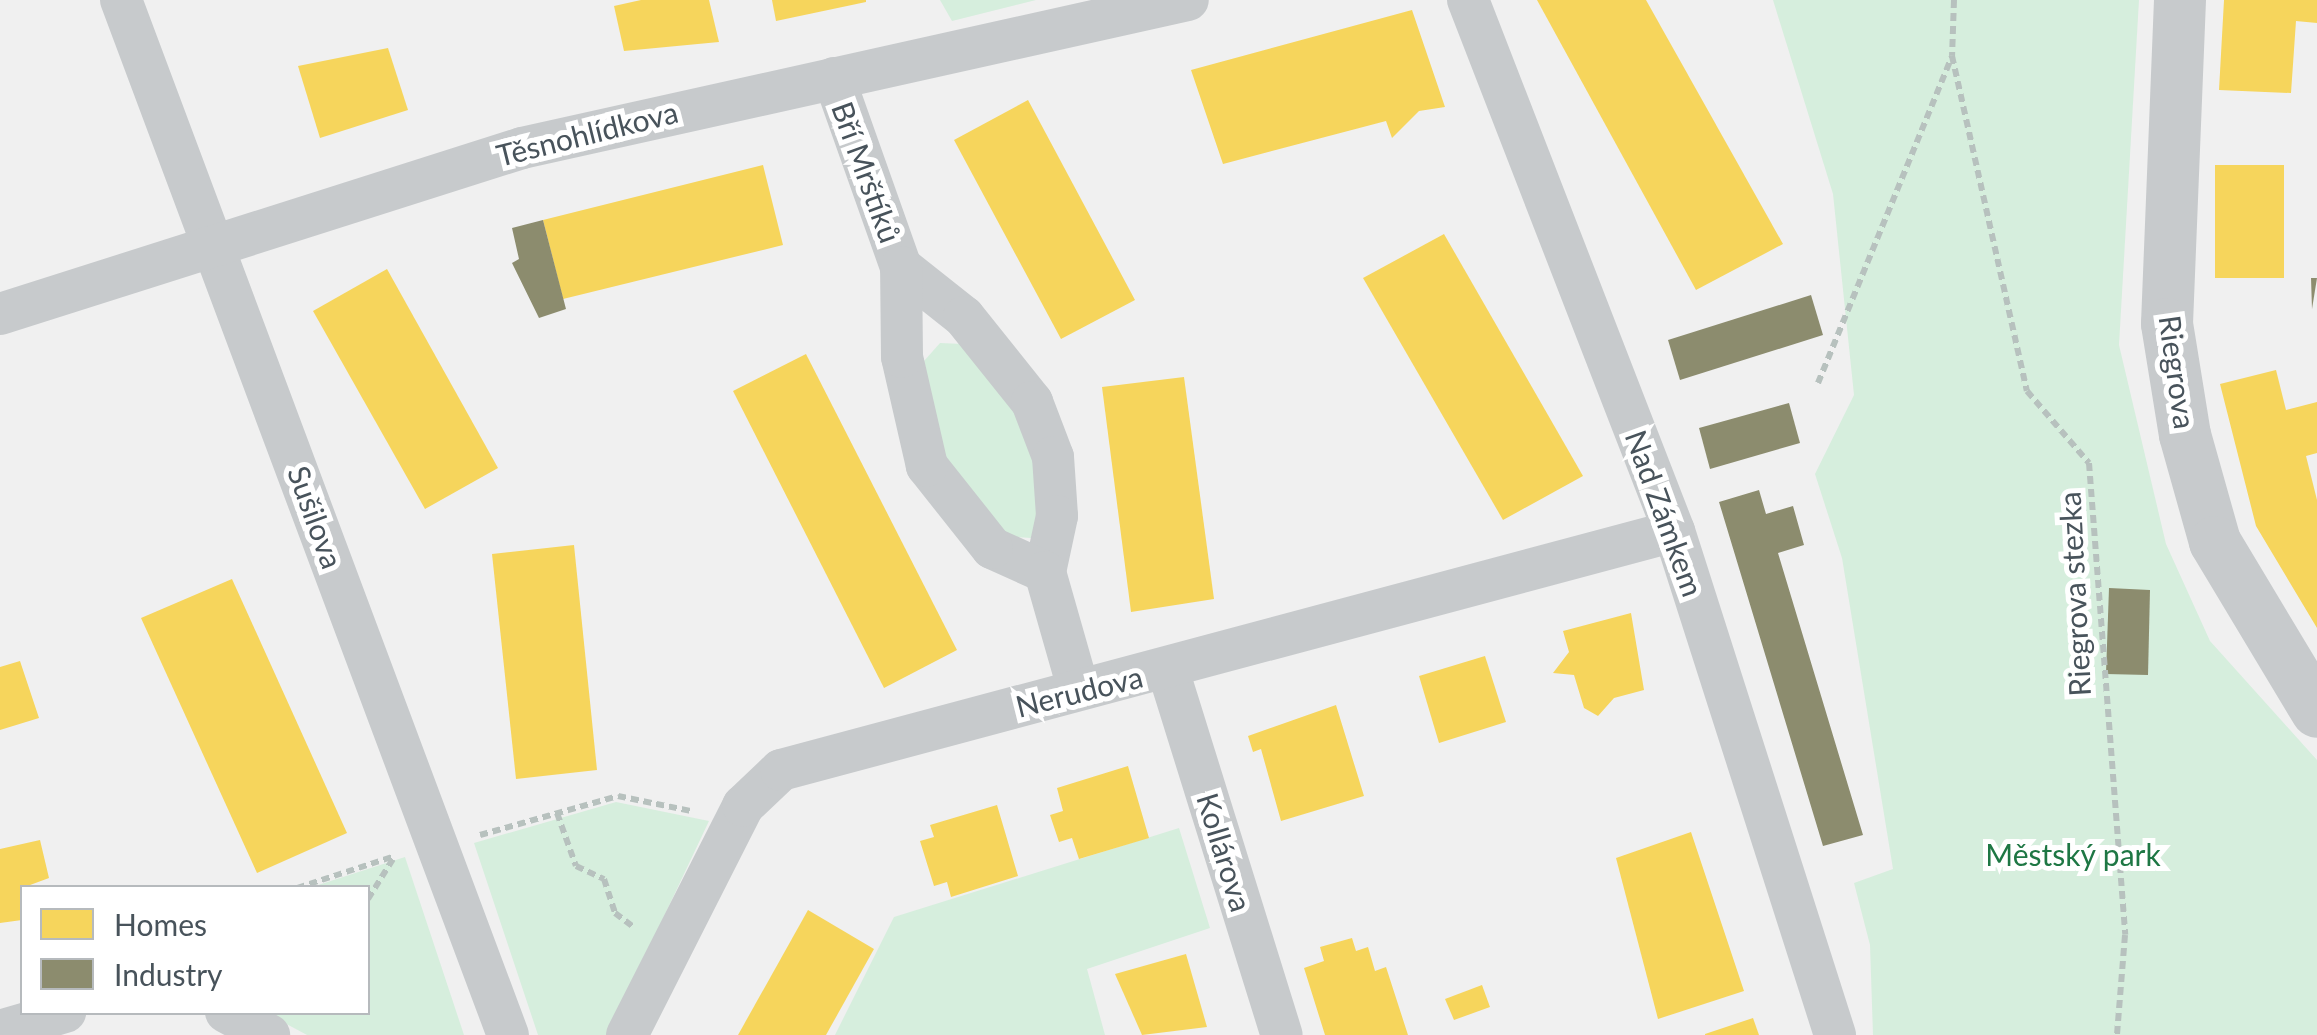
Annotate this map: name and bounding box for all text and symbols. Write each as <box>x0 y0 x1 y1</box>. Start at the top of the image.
street label: Těsnohlídkova <box>492 93 682 173</box>
street label: Bří Mrštíků <box>825 97 909 247</box>
street label: Riegrova <box>2152 313 2204 431</box>
street label: Nad Zámkem <box>1618 425 1712 601</box>
street label: Sušilova <box>281 461 351 573</box>
street label: Riegrova stezka <box>2051 491 2097 697</box>
street label: Nerudova <box>1012 658 1146 724</box>
street label: Kollárova <box>1190 789 1260 915</box>
park label: Městský park <box>1985 836 2161 872</box>
legend <box>20 885 370 1015</box>
text: Homes <box>114 906 207 942</box>
text: Industry <box>114 956 223 992</box>

